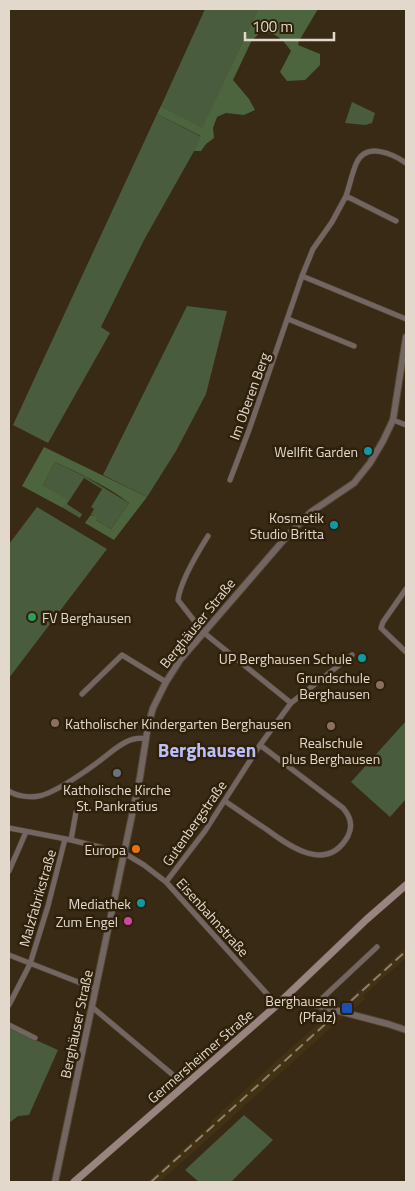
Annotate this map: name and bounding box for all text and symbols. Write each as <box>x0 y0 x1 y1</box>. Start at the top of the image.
scale bar <box>245 10 334 42</box>
text: 100 m <box>252 15 293 38</box>
street label: Im Oberen Berg <box>223 349 275 443</box>
place label: Wellfit Garden <box>274 441 358 462</box>
marker: Wellfit Garden <box>362 445 374 457</box>
place label: Kosmetik Studio Britta <box>250 507 324 544</box>
marker: Kosmetik Studio Britta <box>328 519 340 531</box>
street label: Berghäuser Straße <box>154 573 240 673</box>
place label: FV Berghausen <box>42 607 131 628</box>
marker: FV Berghausen <box>26 611 38 623</box>
place label: UP Berghausen Schule <box>219 648 352 669</box>
marker: UP Berghausen Schule <box>356 652 368 664</box>
place label: Grundschule Berghausen <box>296 667 370 704</box>
marker: Grundschule Berghausen <box>374 679 386 691</box>
place label: Katholischer Kindergarten Berghausen <box>65 713 291 734</box>
marker: Katholischer Kindergarten Berghausen <box>49 717 61 729</box>
marker: Realschule plus Berghausen <box>325 720 337 732</box>
place label: Realschule plus Berghausen <box>282 732 380 769</box>
district label: Berghausen <box>158 735 256 764</box>
marker: Katholische Kirche St. Pankratius <box>111 767 123 779</box>
street label: Gutenbergstraße <box>157 776 231 870</box>
place label: Katholische Kirche St. Pankratius <box>63 779 171 816</box>
place label: Europa <box>84 839 126 860</box>
marker: Europa <box>130 843 142 855</box>
street label: Malzfabrikstraße <box>13 847 61 949</box>
street label: Eisenbahnstraße <box>172 873 254 961</box>
place label: Mediathek <box>69 893 131 914</box>
marker: Mediathek <box>135 897 147 909</box>
place label: Zum Engel <box>56 911 118 932</box>
marker: Zum Engel <box>122 915 134 927</box>
street label: Berghäuser Straße <box>54 968 98 1080</box>
place label: Berghausen (Pfalz) <box>265 990 336 1027</box>
marker: Berghausen (Pfalz) <box>340 1001 354 1015</box>
street label: Germersheimer Straße <box>142 1004 258 1108</box>

